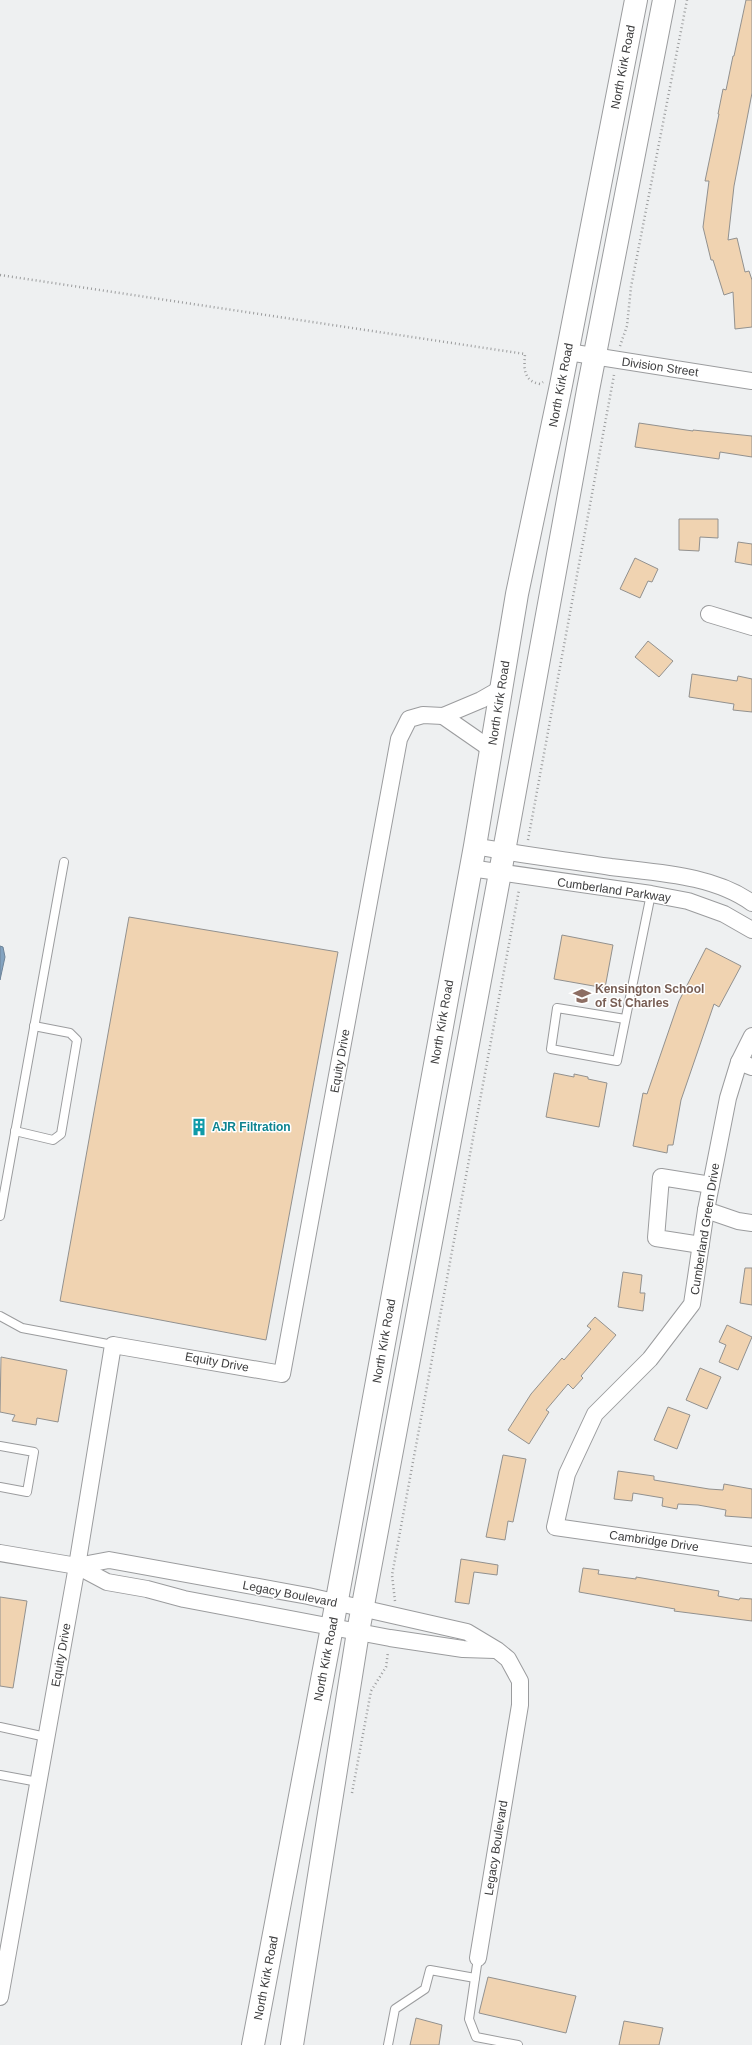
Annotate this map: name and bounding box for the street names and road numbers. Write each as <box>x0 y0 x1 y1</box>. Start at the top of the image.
street label: North Kirk Road <box>608 24 638 110</box>
street label: North Kirk Road <box>546 342 576 428</box>
street label: Division Street <box>621 355 700 379</box>
street label: North Kirk Road <box>485 660 513 746</box>
street label: Cumberland Parkway <box>556 875 672 905</box>
street label: North Kirk Road <box>428 979 456 1065</box>
street label: Equity Drive <box>327 1028 353 1094</box>
street label: Cumberland Green Drive <box>688 1162 722 1296</box>
street label: North Kirk Road <box>370 1298 398 1384</box>
street label: Equity Drive <box>184 1349 250 1375</box>
street label: Cambridge Drive <box>608 1528 700 1554</box>
street label: Legacy Boulevard <box>242 1578 338 1610</box>
street label: North Kirk Road <box>311 1616 341 1702</box>
street label: Equity Drive <box>48 1622 74 1688</box>
street label: Legacy Boulevard <box>482 1799 510 1897</box>
street label: North Kirk Road <box>251 1935 281 2021</box>

